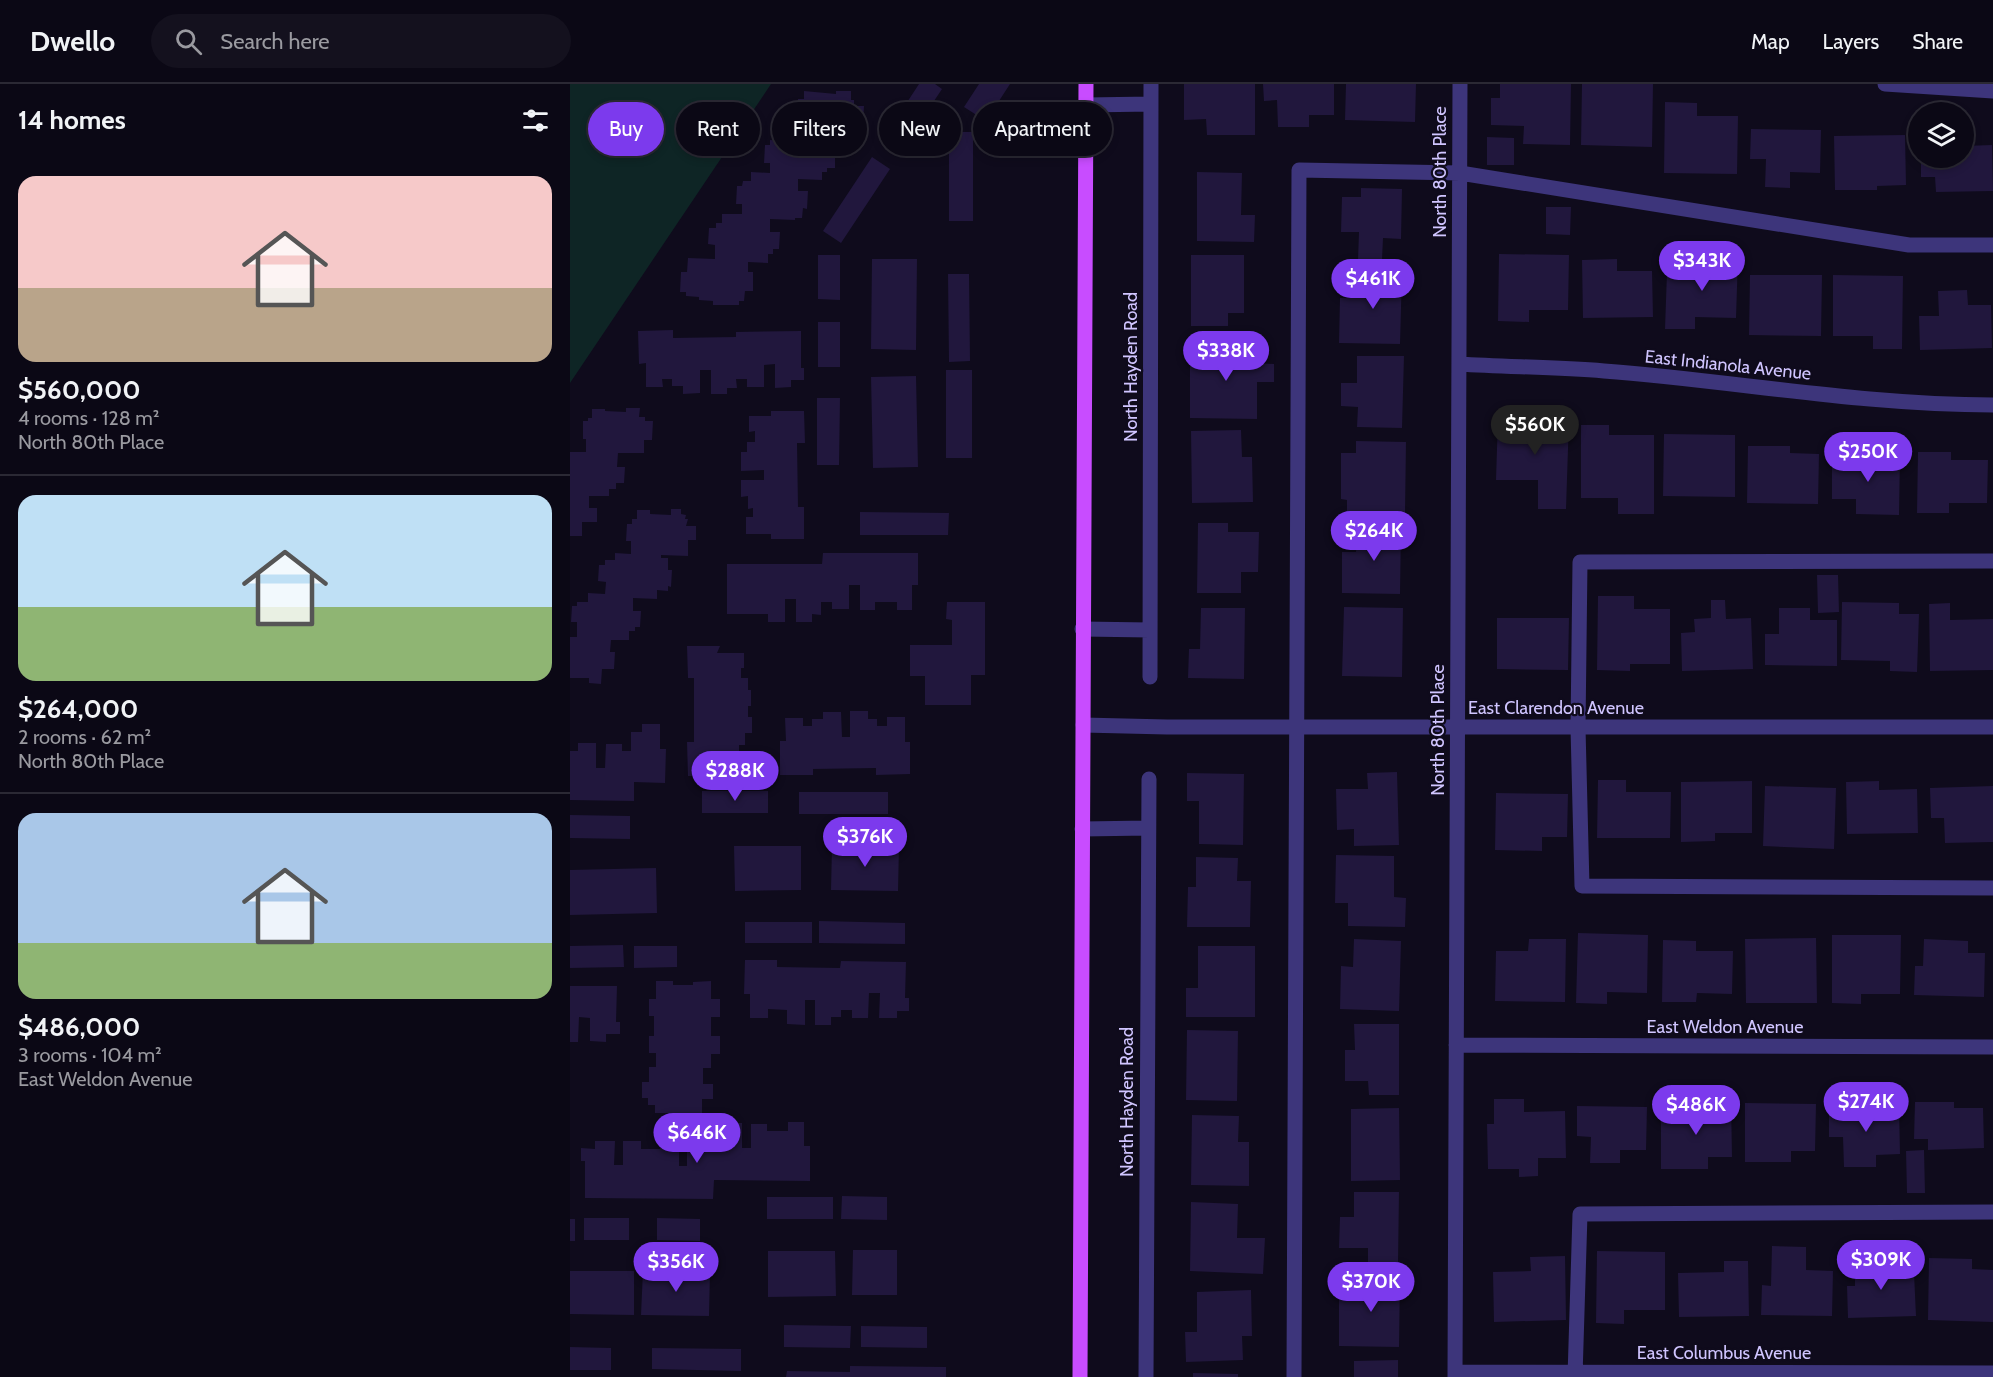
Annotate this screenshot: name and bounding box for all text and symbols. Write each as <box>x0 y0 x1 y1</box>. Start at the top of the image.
search box <box>151 14 571 68</box>
text: Dwello <box>30 24 115 58</box>
icon: search <box>172 25 205 58</box>
text: Search here <box>220 28 330 55</box>
text: Map <box>1751 29 1790 54</box>
text: Layers <box>1823 29 1879 54</box>
text: Share <box>1912 29 1963 54</box>
chip: Buy <box>588 102 664 156</box>
chip: Rent <box>676 102 760 156</box>
chip: Filters <box>772 102 867 156</box>
chip: New <box>879 102 961 156</box>
chip: Apartment <box>973 102 1112 156</box>
map controls <box>1908 102 1974 168</box>
button: layers <box>1908 102 1974 168</box>
text: 14 homes <box>18 104 126 136</box>
icon: filters <box>519 104 552 137</box>
street label: North 80th Place <box>1429 106 1451 238</box>
icon: home <box>231 215 339 323</box>
pin: $343K <box>1660 241 1744 292</box>
text: $343K <box>1673 248 1731 272</box>
pin: $461K <box>1331 259 1415 310</box>
text: $461K <box>1345 266 1401 290</box>
street label: North Hayden Road <box>1120 292 1142 442</box>
pin: $338K <box>1184 331 1268 382</box>
text: $338K <box>1197 338 1255 362</box>
street label: East Indianola Avenue <box>1644 345 1812 385</box>
text: $560,000 <box>18 374 141 406</box>
pin: $560K <box>1493 405 1577 456</box>
text: 4 rooms · 128 m² <box>18 406 160 430</box>
text: $560K <box>1505 412 1565 436</box>
text: North 80th Place <box>18 430 164 454</box>
pin: $250K <box>1826 432 1910 483</box>
text: $250K <box>1838 439 1898 463</box>
pin: $264K <box>1332 511 1416 562</box>
text: $264K <box>1345 518 1403 542</box>
icon: home <box>231 534 339 642</box>
street label: North 80th Place <box>1427 664 1449 796</box>
text: $264,000 <box>18 693 138 725</box>
street label: East Clarendon Avenue <box>1468 697 1644 719</box>
text: 2 rooms · 62 m² <box>18 725 151 749</box>
text: North 80th Place <box>18 749 164 773</box>
pin: $288K <box>693 751 777 802</box>
text: $288K <box>706 758 764 782</box>
pin: $376K <box>823 817 907 868</box>
text: $376K <box>837 824 893 848</box>
icon: home <box>231 852 339 960</box>
text: $486,000 <box>18 1011 140 1043</box>
street label: East Weldon Avenue <box>1647 1016 1803 1038</box>
street label: North Hayden Road <box>1116 1027 1138 1177</box>
text: 3 rooms · 104 m² <box>18 1043 162 1067</box>
text: East Weldon Avenue <box>18 1067 192 1091</box>
pin: $274K <box>1824 1082 1908 1133</box>
pin: $486K <box>1654 1085 1738 1136</box>
text: $274K <box>1838 1089 1894 1113</box>
text: $486K <box>1666 1092 1726 1116</box>
pin: $646K <box>655 1113 739 1164</box>
text: $646K <box>667 1120 727 1144</box>
pin: $309K <box>1839 1240 1923 1291</box>
pin: $356K <box>634 1242 718 1293</box>
text: $309K <box>1851 1247 1911 1271</box>
text: $356K <box>648 1249 704 1273</box>
pin: $370K <box>1329 1262 1413 1313</box>
text: $370K <box>1341 1269 1401 1293</box>
street label: East Columbus Avenue <box>1637 1342 1811 1364</box>

